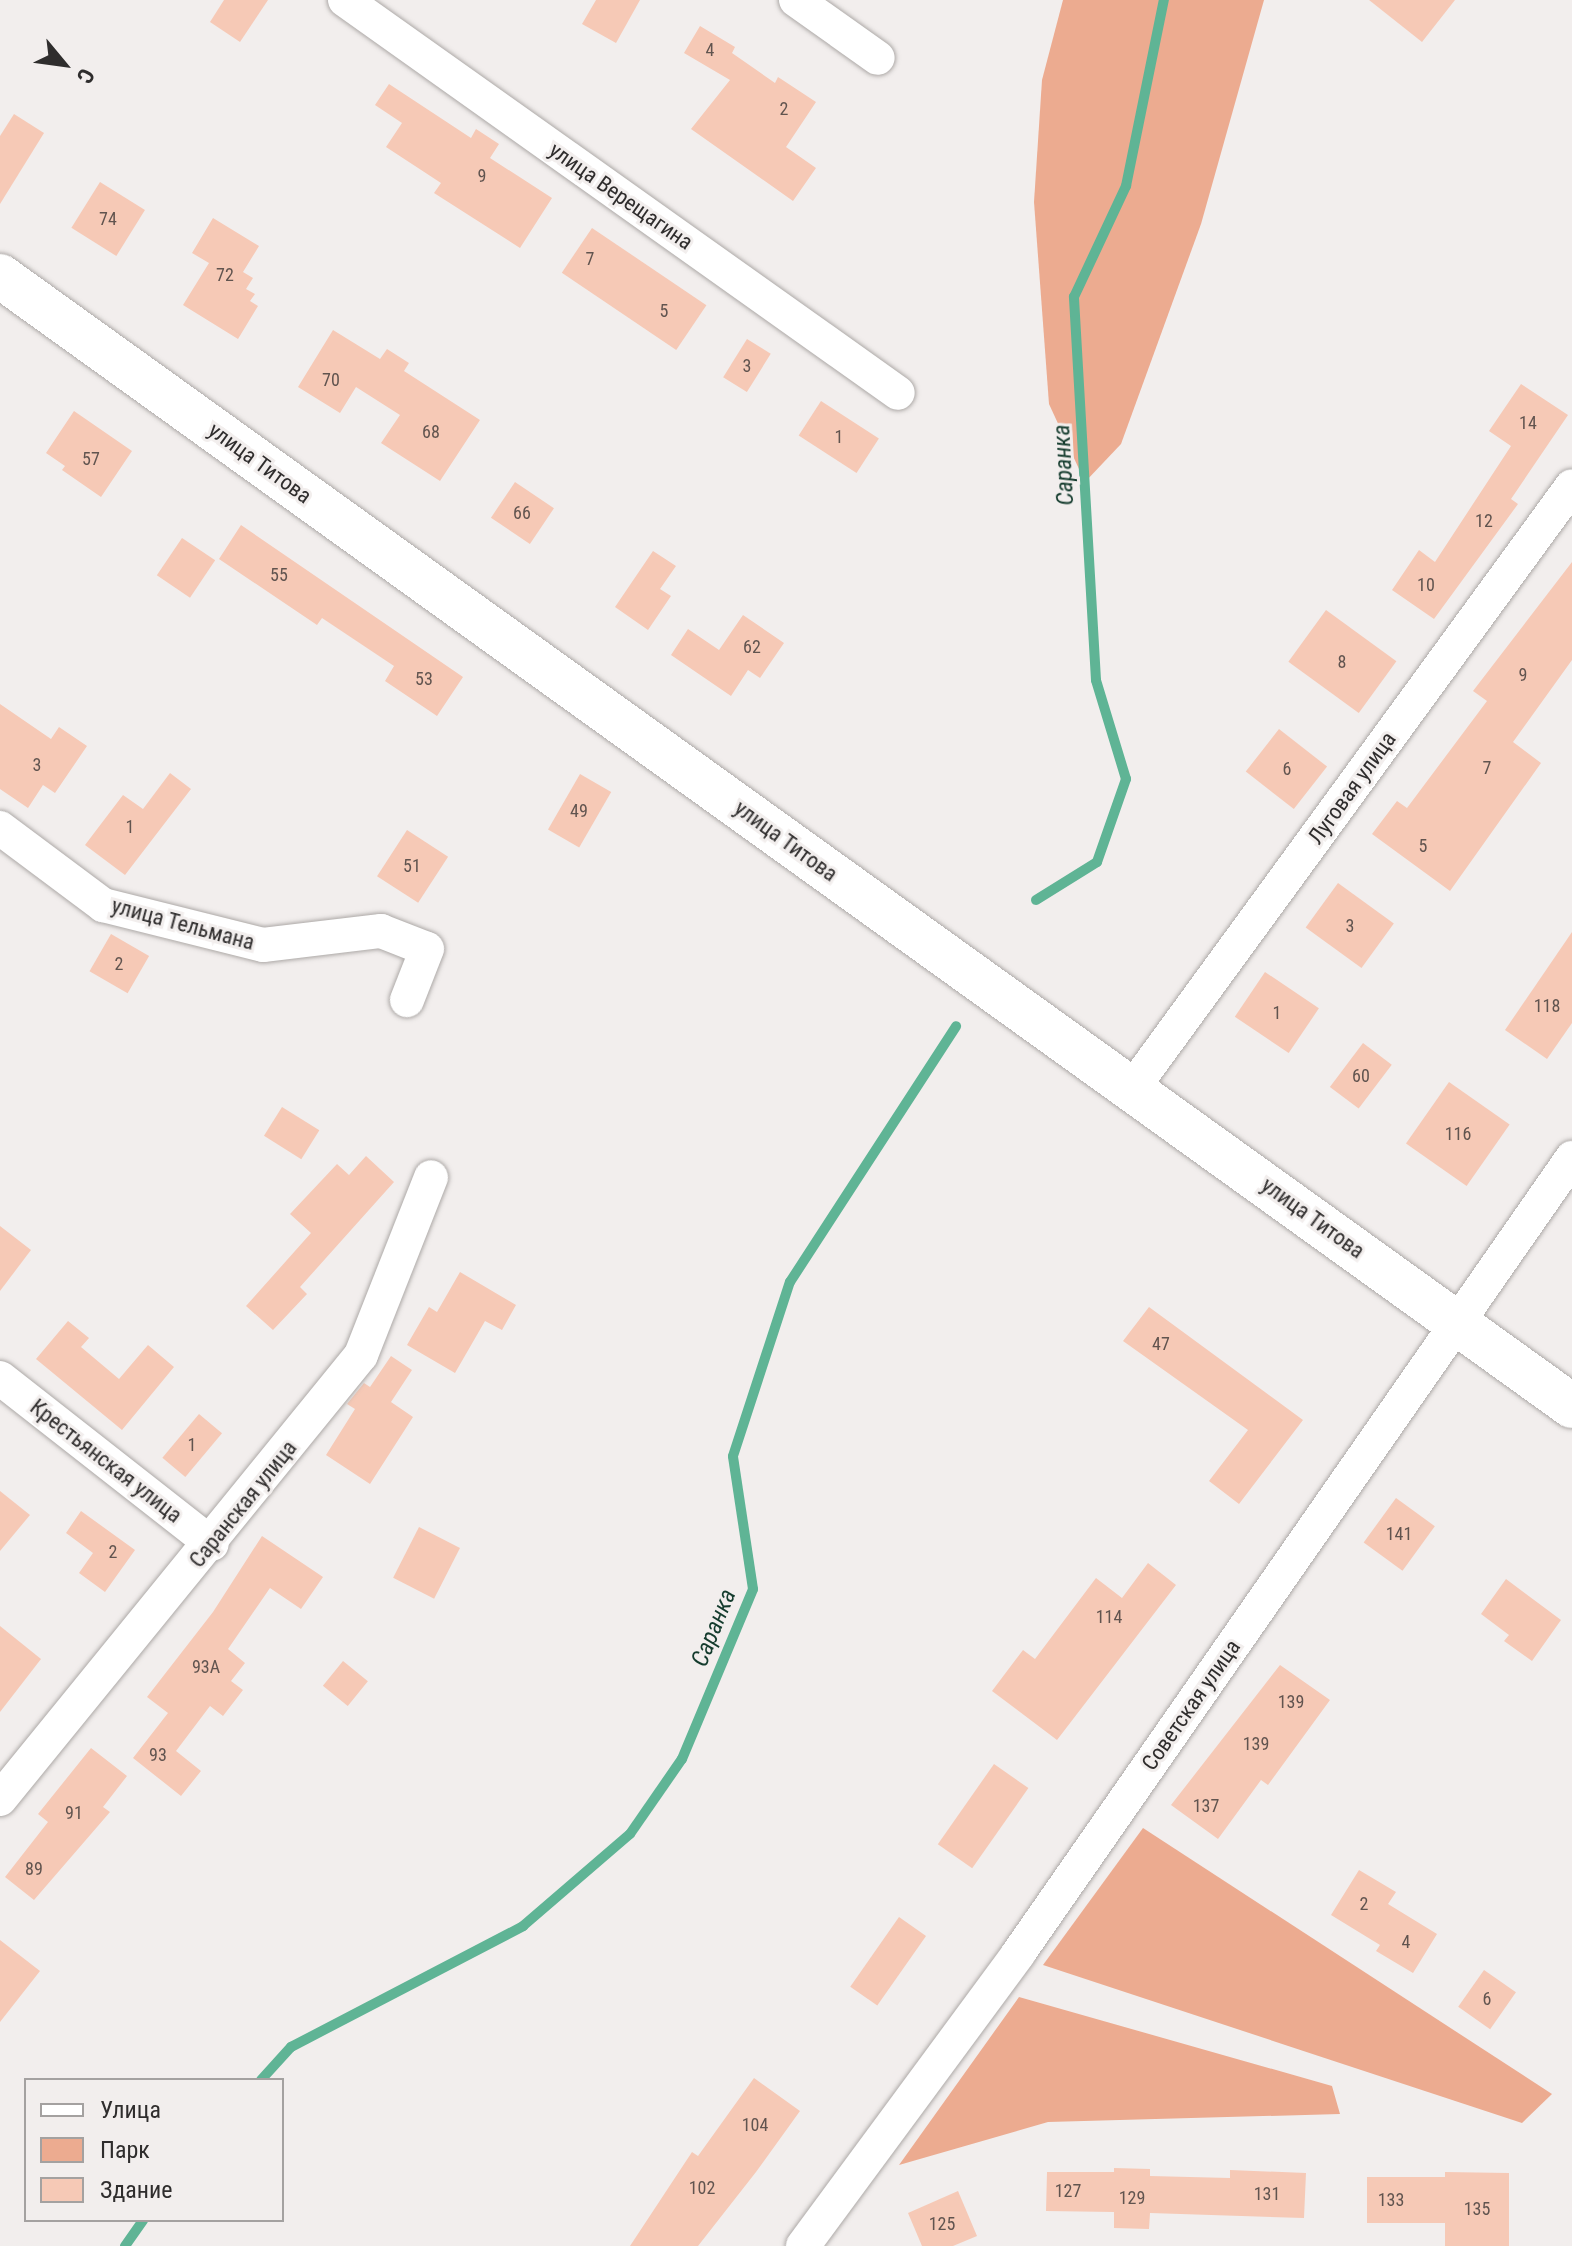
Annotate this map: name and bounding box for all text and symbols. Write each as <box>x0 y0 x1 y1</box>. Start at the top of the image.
north arrow <box>24 24 104 104</box>
house number: 4 <box>706 39 714 61</box>
text: С <box>71 64 99 87</box>
house number: 2 <box>780 98 788 120</box>
street label: улица Верещагина <box>544 137 698 255</box>
house number: 9 <box>478 165 486 187</box>
house number: 74 <box>99 208 117 230</box>
house number: 7 <box>586 248 594 270</box>
house number: 72 <box>216 264 234 286</box>
house number: 5 <box>660 300 668 322</box>
house number: 3 <box>743 355 751 377</box>
house number: 70 <box>322 369 340 391</box>
house number: 14 <box>1519 412 1537 434</box>
street label: улица Титова <box>203 417 317 509</box>
house number: 68 <box>422 421 440 443</box>
water label: Саранка <box>1047 424 1081 506</box>
house number: 1 <box>835 426 843 448</box>
house number: 57 <box>82 448 100 470</box>
house number: 66 <box>513 502 531 524</box>
house number: 12 <box>1475 510 1493 532</box>
house number: 55 <box>270 564 288 586</box>
house number: 10 <box>1417 574 1435 596</box>
house number: 62 <box>743 636 761 658</box>
house number: 8 <box>1338 651 1346 673</box>
house number: 9 <box>1519 664 1527 686</box>
house number: 53 <box>415 668 433 690</box>
street label: Луговая улица <box>1302 727 1402 849</box>
house number: 3 <box>33 754 41 776</box>
house number: 7 <box>1483 757 1491 779</box>
house number: 6 <box>1283 758 1291 780</box>
street label: улица Титова <box>729 795 843 887</box>
house number: 49 <box>570 800 588 822</box>
house number: 1 <box>126 816 134 838</box>
house number: 5 <box>1419 835 1427 857</box>
house number: 51 <box>403 855 421 877</box>
street label: улица Тельмана <box>108 892 258 956</box>
house number: 3 <box>1346 915 1354 937</box>
house number: 2 <box>115 953 123 975</box>
house number: 118 <box>1534 995 1560 1017</box>
house number: 1 <box>1273 1002 1281 1024</box>
house number: 60 <box>1352 1065 1370 1087</box>
house number: 116 <box>1445 1123 1471 1145</box>
street label: улица Титова <box>1256 1172 1370 1264</box>
house number: 47 <box>1152 1333 1170 1355</box>
street label: Крестьянская улица <box>25 1394 187 1528</box>
house number: 1 <box>188 1434 196 1456</box>
street label: Саранская улица <box>184 1435 302 1573</box>
house number: 141 <box>1386 1523 1412 1545</box>
house number: 2 <box>109 1541 117 1563</box>
water label: Саранка <box>685 1585 743 1671</box>
house number: 114 <box>1096 1606 1122 1628</box>
street label: Советская улица <box>1136 1635 1246 1775</box>
house number: 93А <box>192 1656 220 1678</box>
house number: 139 <box>1278 1691 1304 1713</box>
house number: 139 <box>1243 1733 1269 1755</box>
house number: 93 <box>149 1744 167 1766</box>
house number: 137 <box>1193 1795 1219 1817</box>
house number: 91 <box>65 1802 83 1824</box>
house number: 89 <box>25 1858 43 1880</box>
house number: 2 <box>1360 1893 1368 1915</box>
house number: 4 <box>1402 1931 1410 1953</box>
house number: 6 <box>1483 1988 1491 2010</box>
legend <box>24 2078 284 2222</box>
text: Улица <box>100 2096 161 2124</box>
house number: 104 <box>742 2114 768 2136</box>
text: Парк <box>100 2136 150 2164</box>
text: Здание <box>100 2176 172 2204</box>
house number: 102 <box>689 2177 715 2199</box>
house number: 127 <box>1055 2180 1081 2202</box>
house number: 131 <box>1254 2183 1280 2205</box>
house number: 129 <box>1119 2187 1145 2209</box>
house number: 133 <box>1378 2189 1404 2211</box>
house number: 135 <box>1464 2198 1490 2220</box>
house number: 125 <box>929 2213 955 2235</box>

